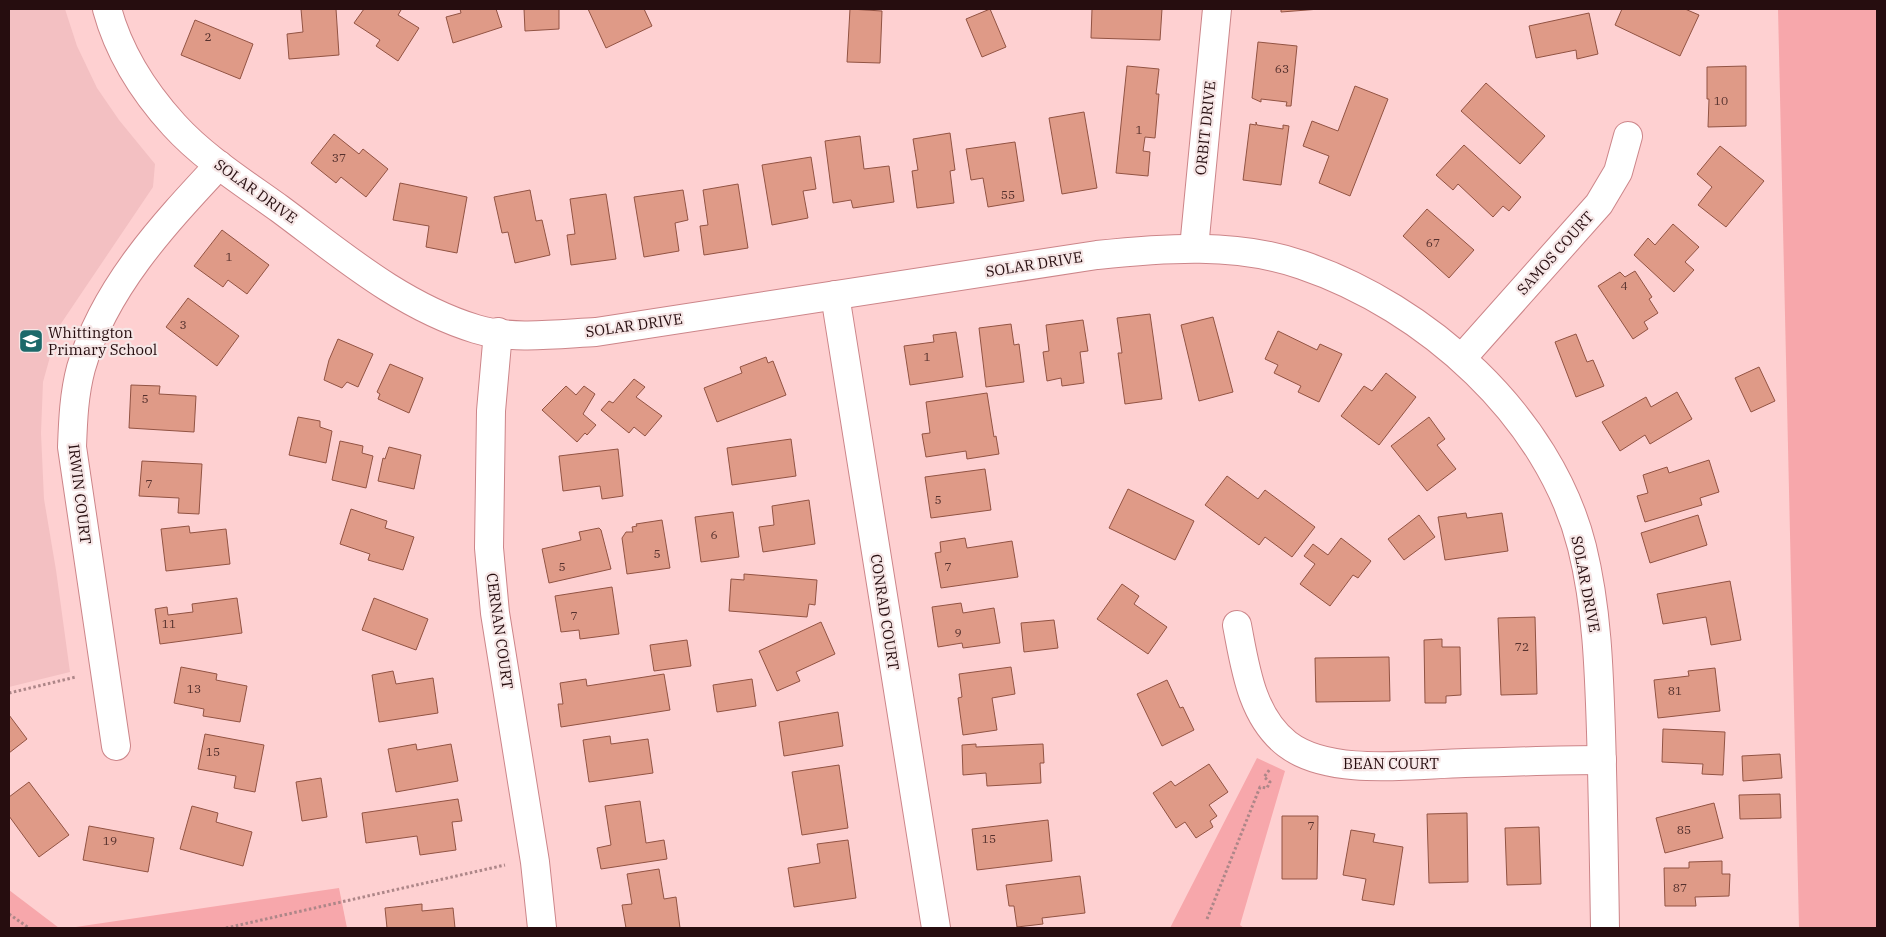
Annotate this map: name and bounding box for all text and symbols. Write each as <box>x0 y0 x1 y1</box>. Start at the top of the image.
house number: 2 <box>204 29 212 44</box>
house number: 63 <box>1275 61 1289 76</box>
street label: ORBIT DRIVE <box>1191 80 1219 176</box>
house number: 10 <box>1714 93 1728 108</box>
house number: 1 <box>1135 122 1143 137</box>
house number: 37 <box>332 150 346 165</box>
street label: SOLAR DRIVE <box>211 155 301 227</box>
house number: 55 <box>1001 187 1015 202</box>
street label: SAMOS COURT <box>1513 207 1598 299</box>
house number: 67 <box>1426 235 1440 250</box>
street label: SOLAR DRIVE <box>984 247 1084 281</box>
house number: 1 <box>225 249 233 264</box>
house number: 4 <box>1620 278 1628 293</box>
street label: SOLAR DRIVE <box>584 309 684 341</box>
house number: 3 <box>179 317 187 332</box>
place label: Whittington Primary School <box>48 323 157 359</box>
school or university icon: Whittington Primary School <box>18 328 44 354</box>
house number: 1 <box>923 349 931 364</box>
house number: 5 <box>141 391 149 406</box>
street label: IRWIN COURT <box>64 443 96 545</box>
house number: 7 <box>145 476 153 491</box>
house number: 5 <box>934 492 942 507</box>
house number: 6 <box>710 527 718 542</box>
street label: SOLAR DRIVE <box>1567 534 1605 634</box>
house number: 5 <box>653 546 661 561</box>
street label: CONRAD COURT <box>866 553 904 672</box>
house number: 5 <box>558 559 566 574</box>
house number: 7 <box>944 559 952 574</box>
street label: CERNAN COURT <box>482 572 518 691</box>
house number: 7 <box>570 608 578 623</box>
house number: 11 <box>162 616 176 631</box>
house number: 9 <box>954 625 962 640</box>
house number: 72 <box>1515 639 1529 654</box>
house number: 13 <box>187 681 201 696</box>
house number: 81 <box>1668 683 1682 698</box>
house number: 15 <box>206 744 220 759</box>
street label: BEAN COURT <box>1343 754 1439 773</box>
house number: 7 <box>1307 818 1315 833</box>
house number: 85 <box>1677 822 1691 837</box>
house number: 15 <box>982 831 996 846</box>
house number: 19 <box>103 833 117 848</box>
house number: 87 <box>1673 880 1687 895</box>

